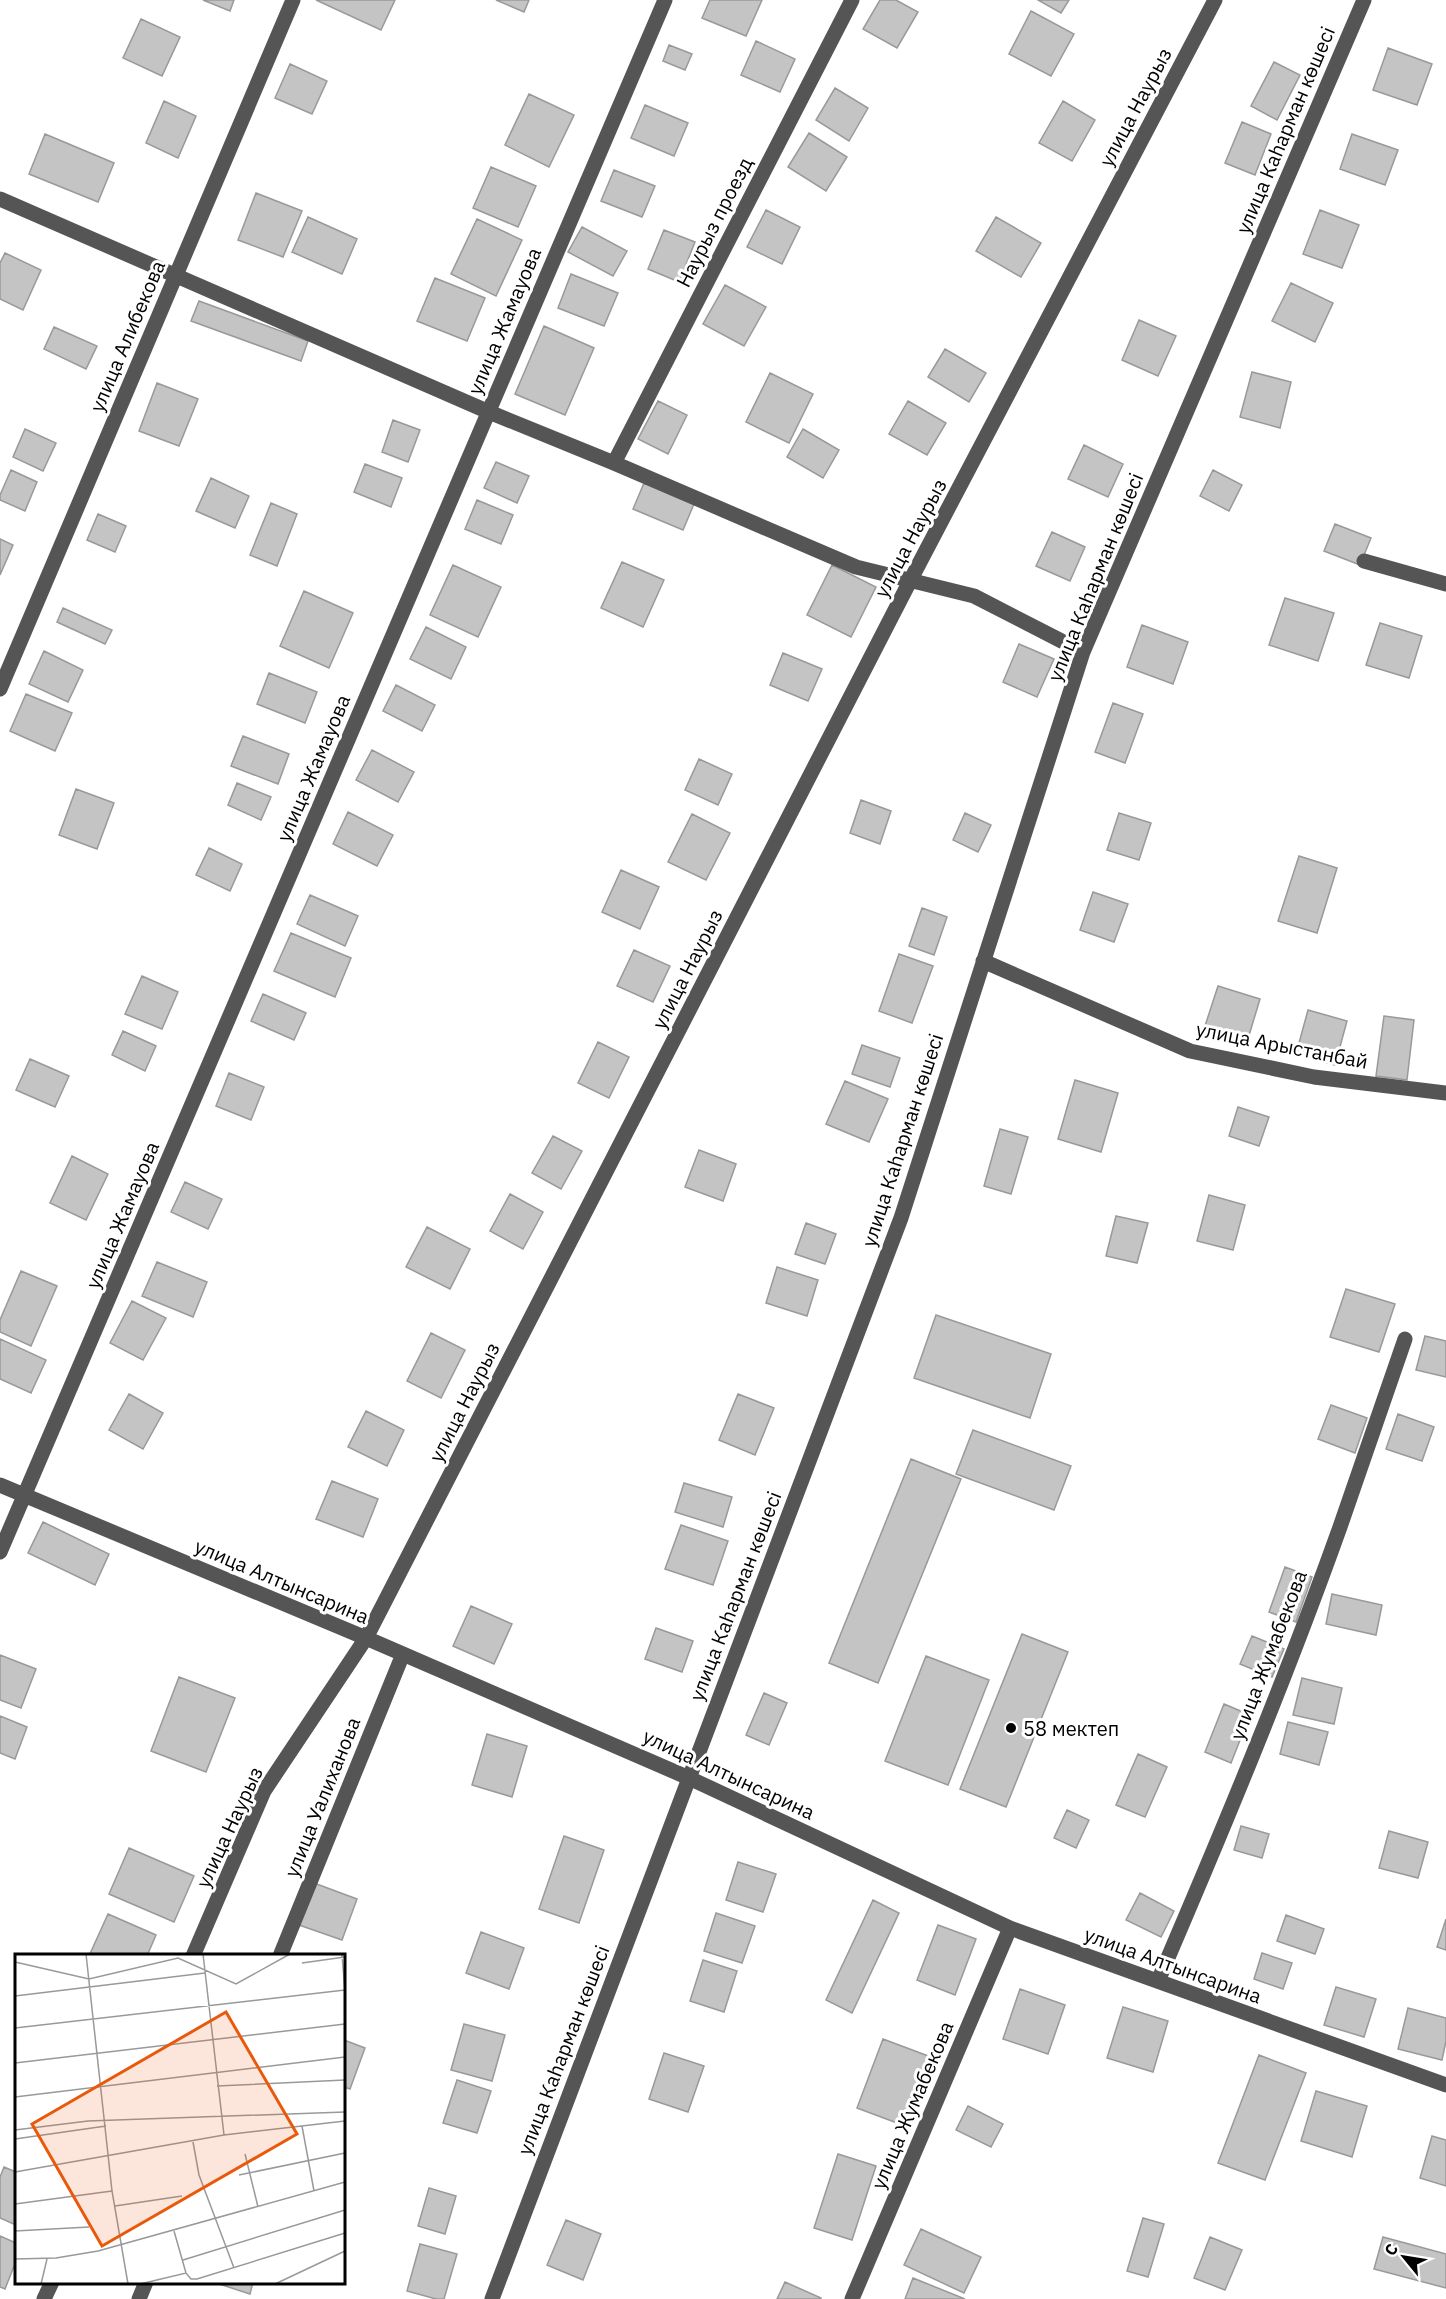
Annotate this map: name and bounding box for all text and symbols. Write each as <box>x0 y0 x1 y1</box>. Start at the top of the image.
street label: улица Каһарман көшесі <box>1229 22 1341 238</box>
street label: улица Наурыз <box>1092 43 1178 171</box>
street label: Наурыз проезд <box>670 152 758 292</box>
street label: улица Жамауова <box>461 243 547 399</box>
street label: улица Алибекова <box>83 256 171 416</box>
street label: улица Каһарман көшесі <box>1041 469 1149 685</box>
street label: улица Наурыз <box>867 474 953 602</box>
street label: улица Жамауова <box>270 690 356 846</box>
street label: улица Наурыз <box>645 905 729 1033</box>
street label: улица Арыстанбай <box>1194 1015 1370 1075</box>
street label: улица Каһарман көшесі <box>855 1030 949 1250</box>
street label: улица Жамауова <box>79 1137 165 1293</box>
street label: улица Наурыз <box>422 1338 506 1466</box>
street label: улица Каһарман көшесі <box>683 1487 787 1705</box>
street label: улица Алтынсарина <box>191 1532 374 1630</box>
street label: улица Жумабекова <box>1223 1566 1313 1744</box>
street label: улица Уалиханова <box>278 1713 366 1881</box>
place label: 58 мектеп <box>1023 1715 1119 1742</box>
marker: 58 мектеп <box>1004 1721 1018 1735</box>
street label: улица Алтынсарина <box>639 1722 820 1826</box>
street label: улица Наурыз <box>189 1762 269 1892</box>
street label: улица Алтынсарина <box>1081 1920 1266 2010</box>
street label: улица Каһарман көшесі <box>511 1941 615 2159</box>
inset map <box>15 1954 345 2284</box>
street label: улица Жумабекова <box>864 2017 960 2193</box>
north arrow <box>1374 2227 1434 2287</box>
text: С <box>1380 2240 1402 2259</box>

